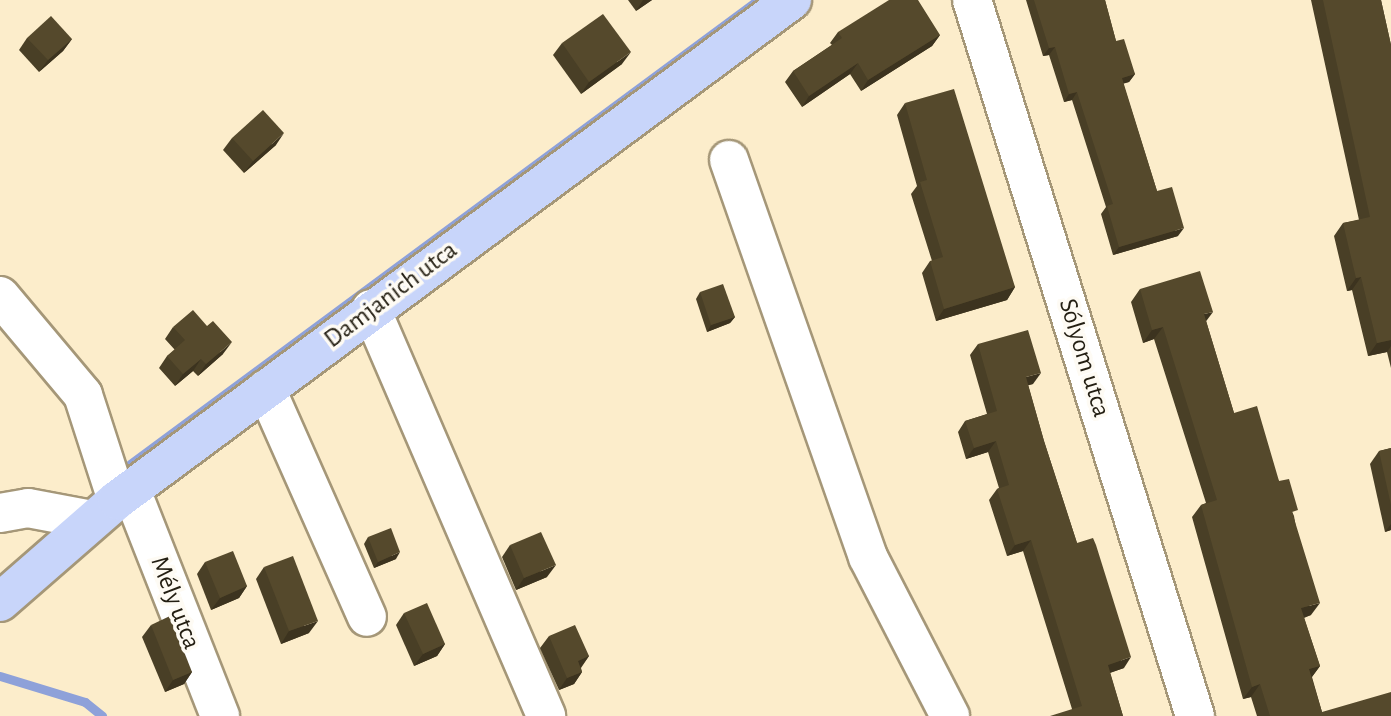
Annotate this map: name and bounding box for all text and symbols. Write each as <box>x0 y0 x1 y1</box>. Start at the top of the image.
street label: Damjanich utca <box>318 235 464 355</box>
street label: Sólyom utca <box>1051 295 1117 421</box>
street label: Mély utca <box>143 552 207 654</box>

